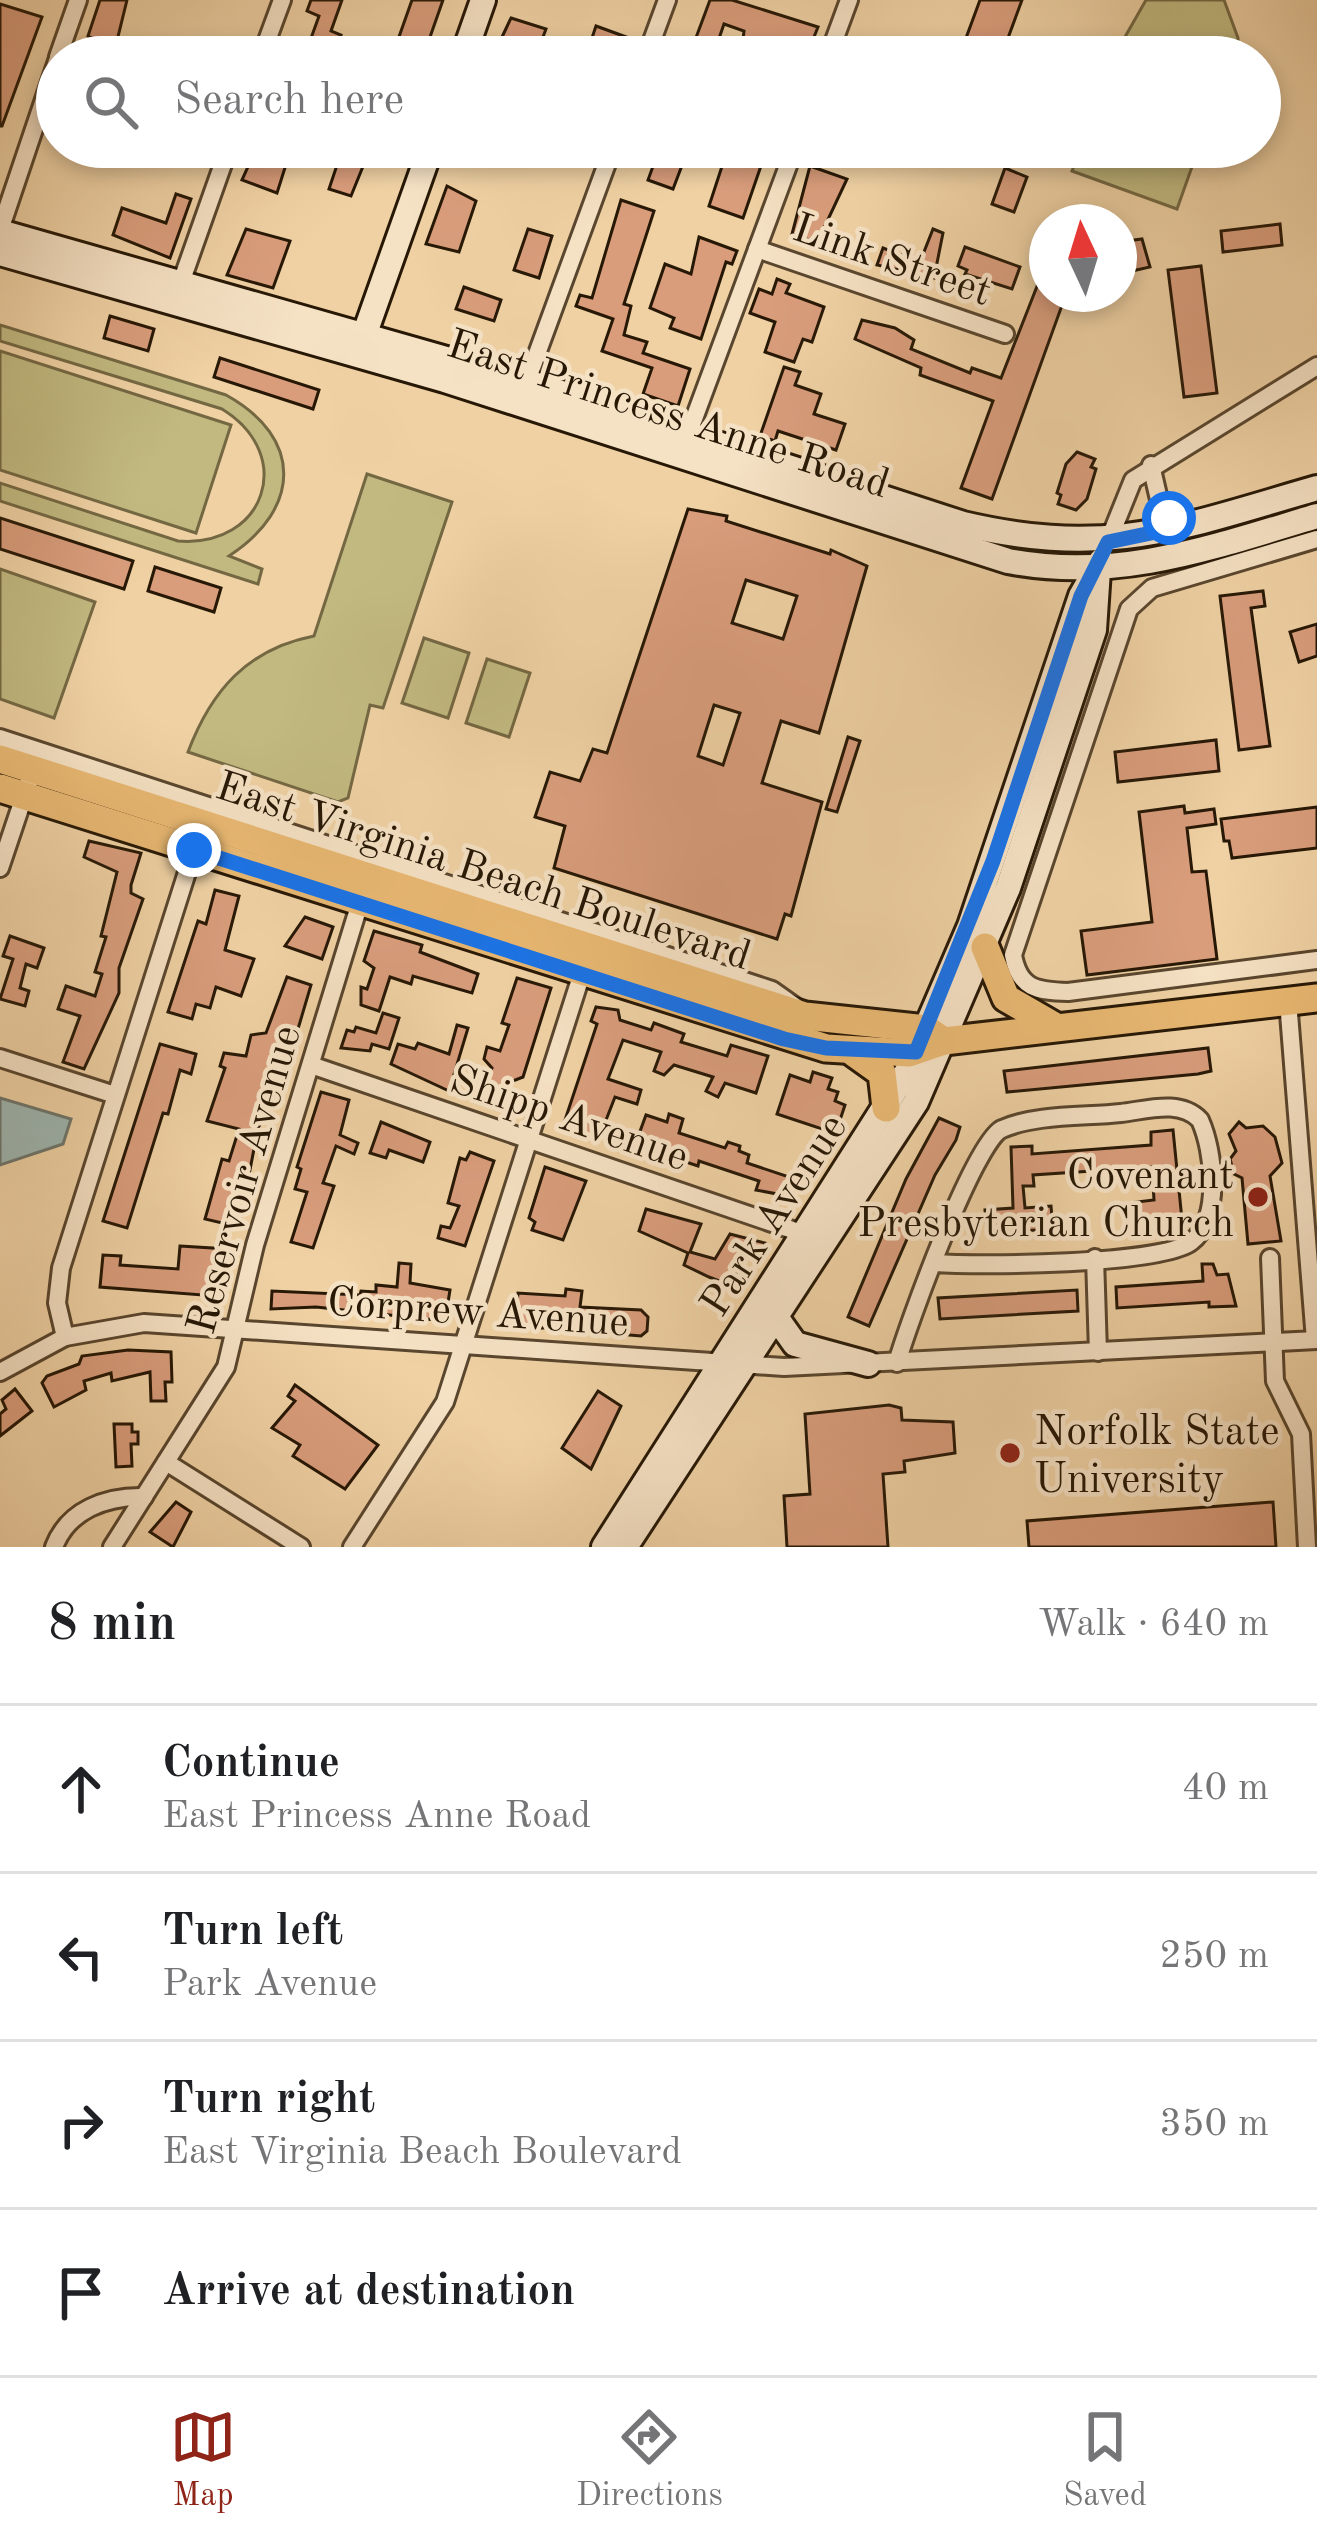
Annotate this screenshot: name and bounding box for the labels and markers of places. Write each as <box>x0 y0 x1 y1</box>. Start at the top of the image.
place label: Covenant Presbyterian Church <box>857 1156 1234 1246</box>
marker: Covenant Presbyterian Church <box>1245 1184 1271 1210</box>
place label: Norfolk State University <box>1034 1412 1280 1502</box>
marker: Norfolk State University <box>997 1440 1023 1466</box>

